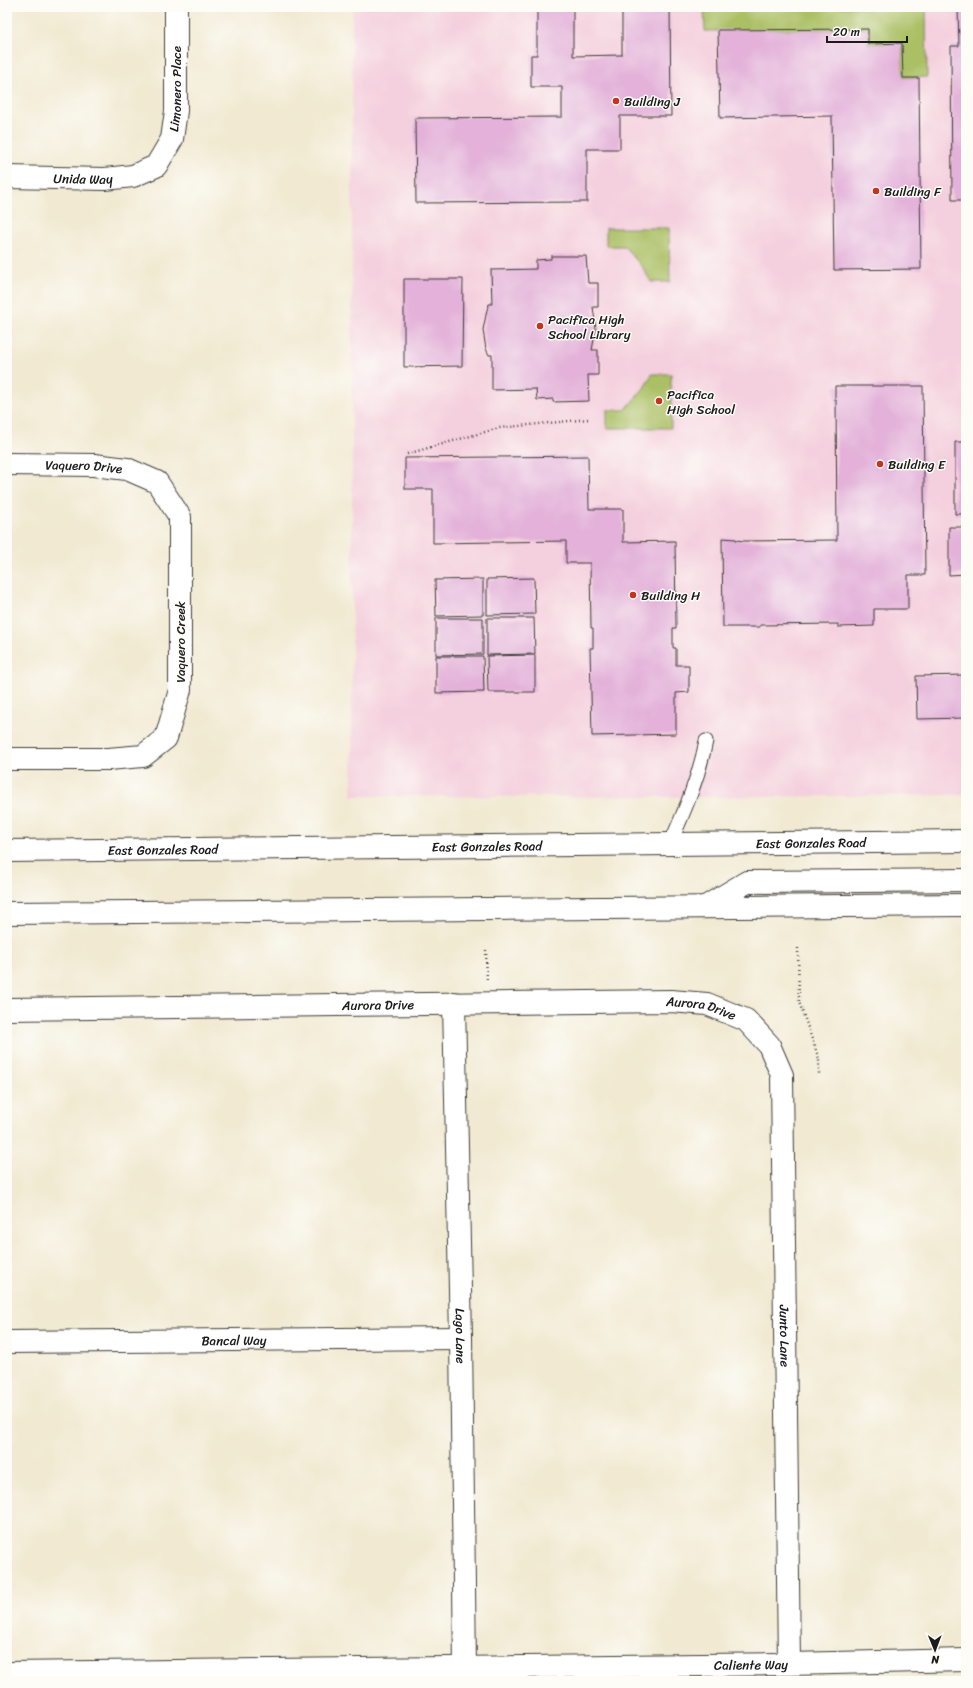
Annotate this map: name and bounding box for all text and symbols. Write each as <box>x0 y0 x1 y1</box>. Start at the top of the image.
scale bar <box>827 18 907 44</box>
text: 20 m <box>833 21 860 43</box>
street label: Limonero Place <box>162 46 188 133</box>
place label: Building J <box>624 90 681 113</box>
marker: Building J <box>611 96 621 106</box>
street label: Unida Way <box>53 167 114 191</box>
place label: Building F <box>884 180 942 203</box>
marker: Building F <box>871 186 881 196</box>
place label: Pacifica High School Library <box>548 308 631 346</box>
marker: Pacifica High School Library <box>535 321 545 331</box>
place label: Pacifica High School <box>667 383 735 421</box>
marker: Pacifica High School <box>654 396 664 406</box>
street label: Vaquero Drive <box>45 453 124 480</box>
place label: Building E <box>888 453 946 476</box>
marker: Building E <box>875 459 885 469</box>
place label: Building H <box>641 584 701 607</box>
marker: Building H <box>628 590 638 600</box>
street label: Vaquero Creek <box>169 601 192 683</box>
street label: East Gonzales Road <box>756 831 867 855</box>
street label: East Gonzales Road <box>432 834 543 859</box>
street label: East Gonzales Road <box>108 838 219 862</box>
street label: Aurora Drive <box>665 990 740 1027</box>
street label: Aurora Drive <box>341 993 415 1017</box>
street label: Junto Lane <box>773 1304 796 1367</box>
street label: Lago Lane <box>448 1308 472 1364</box>
street label: Bancal Way <box>201 1329 267 1352</box>
north arrow <box>915 1630 955 1670</box>
text: N <box>931 1650 940 1669</box>
street label: Caliente Way <box>714 1653 788 1677</box>

